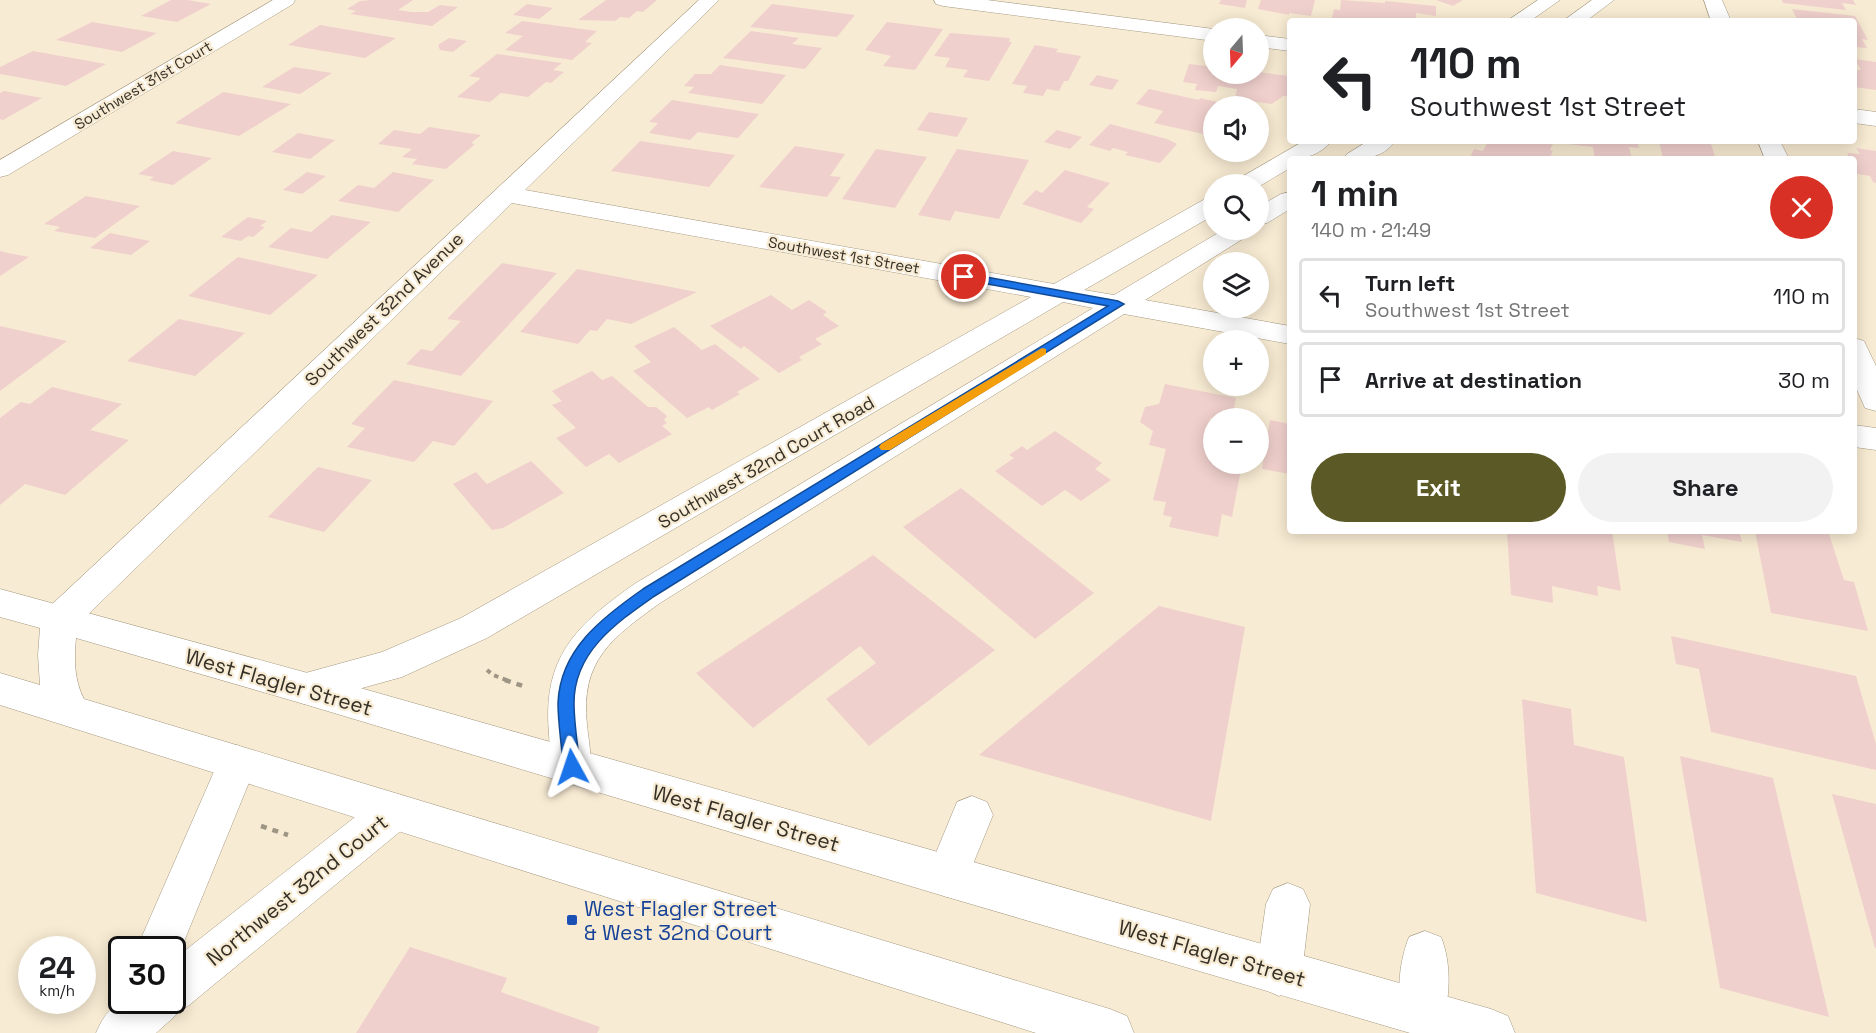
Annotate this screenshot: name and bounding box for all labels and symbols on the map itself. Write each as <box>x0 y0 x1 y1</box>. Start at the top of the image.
north arrow <box>1203 18 1269 84</box>
street label: Southwest 31st Court <box>71 36 215 134</box>
street label: Southwest 32nd Avenue <box>300 227 468 391</box>
street label: Southwest 1st Street <box>767 232 921 278</box>
pin <box>938 251 989 302</box>
street label: Southwest 32nd Court Road <box>654 391 878 533</box>
street label: West Flagler Street <box>182 642 376 722</box>
position arrow <box>540 735 604 799</box>
street label: West Flagler Street <box>649 778 843 858</box>
street label: Northwest 32nd Court <box>201 808 393 972</box>
place label: West Flagler Street & West 32nd Court <box>584 895 777 946</box>
marker: West Flagler Street & West 32nd Court <box>565 913 579 927</box>
street label: West Flagler Street <box>1115 913 1309 993</box>
speed limit sign: 30 <box>108 936 186 1014</box>

